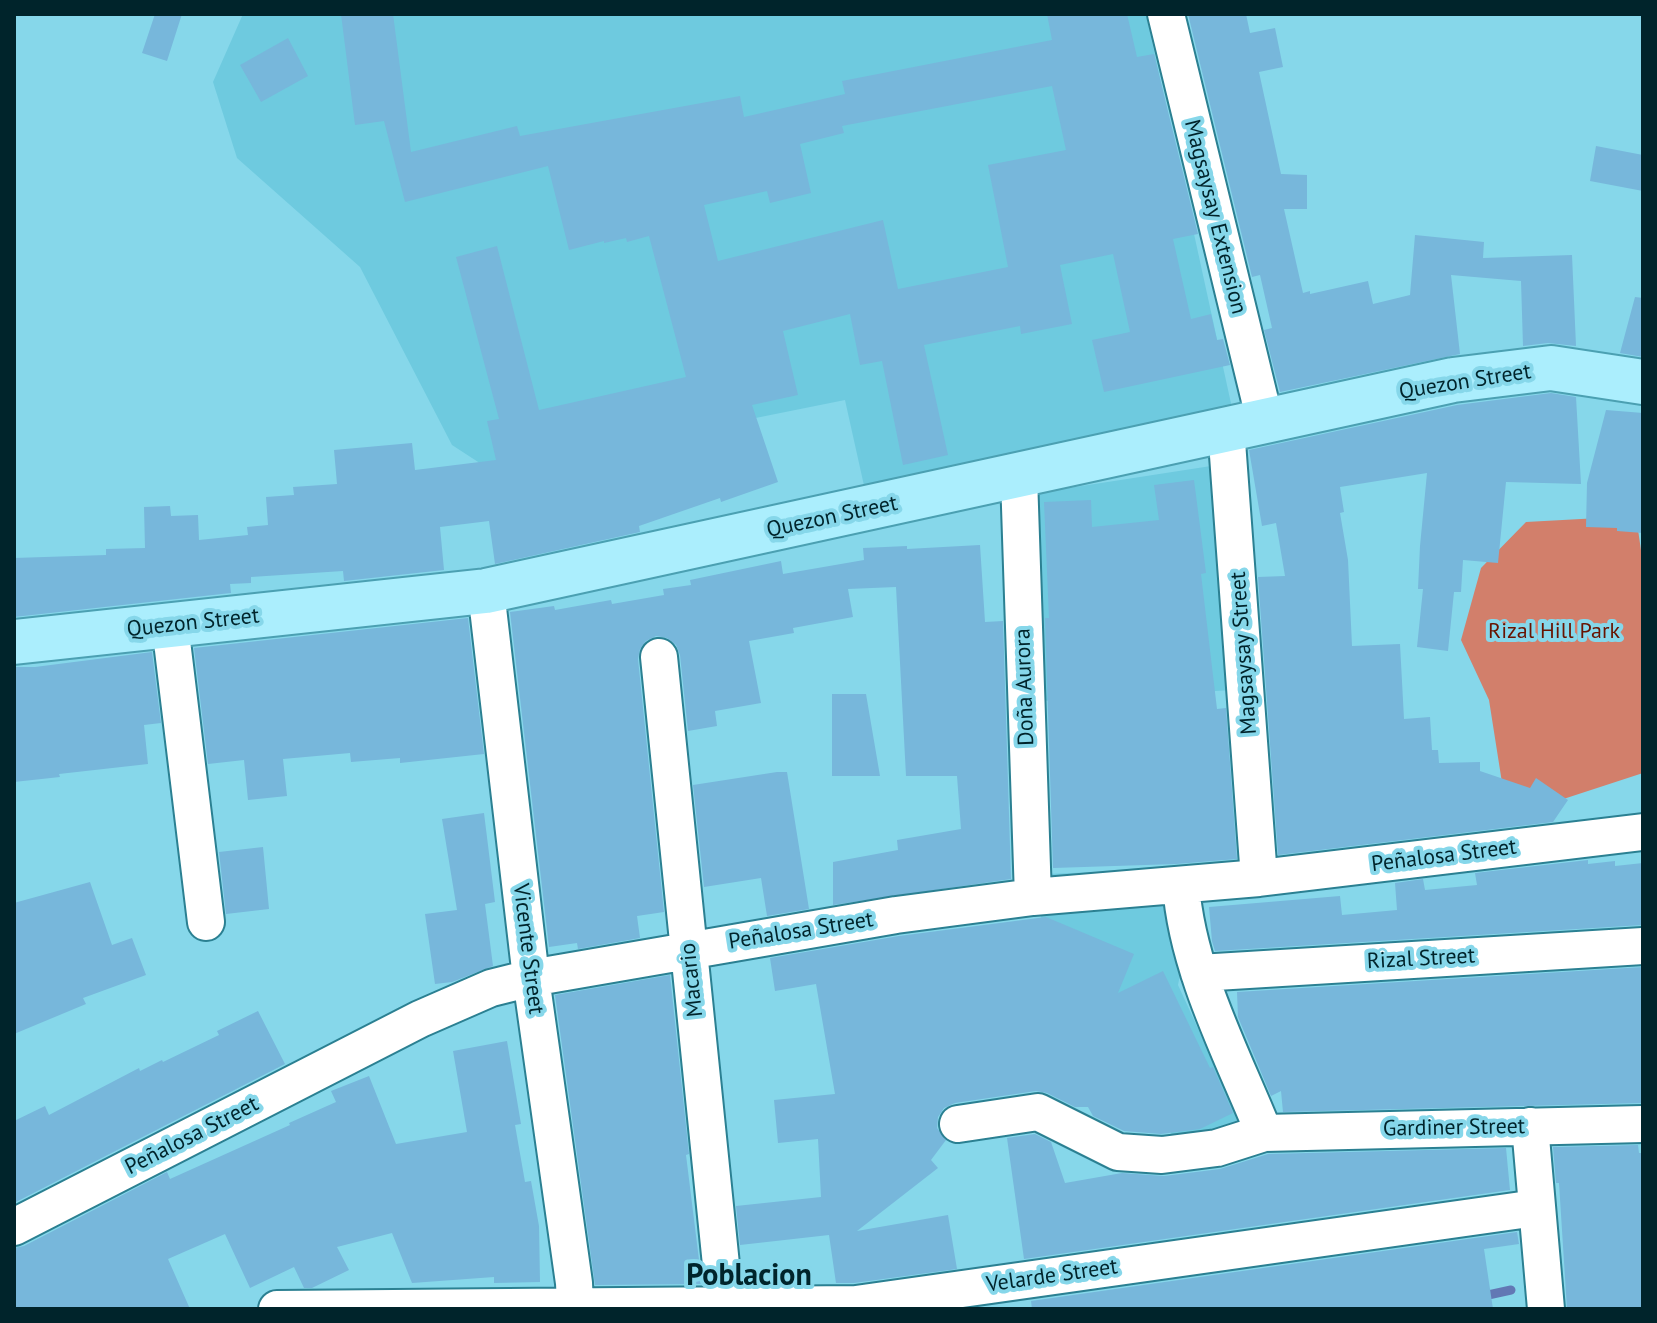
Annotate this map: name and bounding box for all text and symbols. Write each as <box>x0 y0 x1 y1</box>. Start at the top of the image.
street label: Magsaysay Extension <box>1178 117 1252 317</box>
street label: Quezon Street <box>1397 359 1533 405</box>
street label: Quezon Street <box>764 490 900 544</box>
street label: Magsaysay Street <box>1225 571 1263 735</box>
street label: Quezon Street <box>125 603 261 643</box>
park label: Rizal Hill Park <box>1488 619 1620 645</box>
street label: Doña Aurora <box>1010 628 1040 746</box>
street label: Peñalosa Street <box>1370 834 1518 878</box>
street label: Vicente Street <box>507 882 549 1016</box>
street label: Peñalosa Street <box>727 907 875 955</box>
street label: Macario <box>675 942 709 1018</box>
street label: Rizal Street <box>1366 943 1476 975</box>
street label: Peñalosa Street <box>121 1091 263 1181</box>
street label: Gardiner Street <box>1383 1114 1525 1142</box>
street label: Velarde Street <box>985 1254 1119 1298</box>
district label: Poblacion <box>686 1258 812 1294</box>

